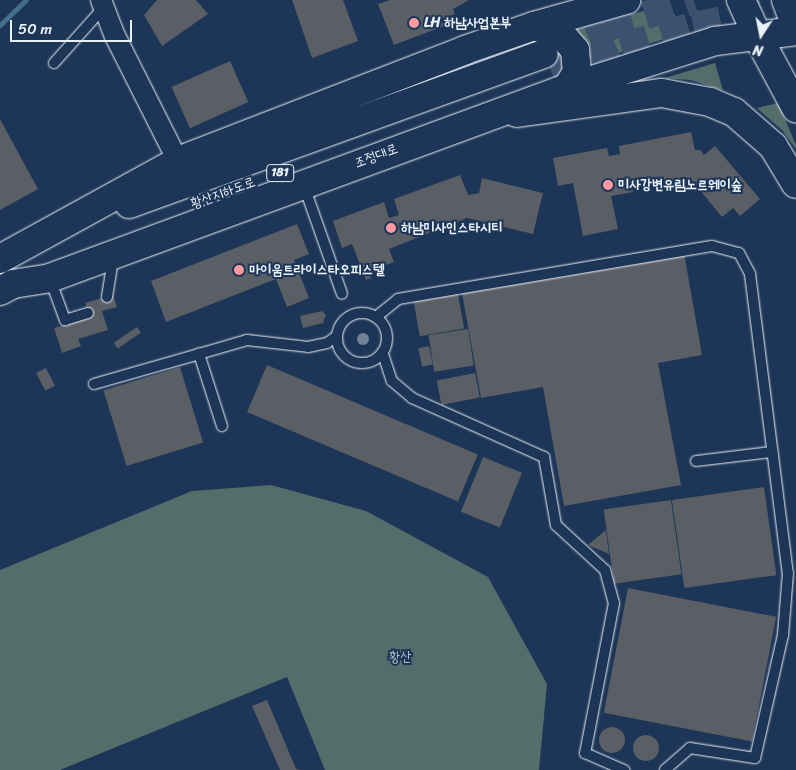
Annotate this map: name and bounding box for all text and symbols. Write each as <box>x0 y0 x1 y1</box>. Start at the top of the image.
scale bar <box>12 10 135 42</box>
north arrow <box>736 10 786 60</box>
place label: LH 하남사업본부 <box>424 15 512 31</box>
text: 50 m <box>18 16 52 42</box>
marker: LH 하남사업본부 <box>408 17 420 29</box>
text: N <box>751 37 765 63</box>
street label: 조정대로 <box>352 140 400 172</box>
road number: 181 <box>265 164 295 182</box>
street label: 황산지하도로 <box>188 174 258 212</box>
place label: 미사강변유림노르웨이숲 <box>618 177 742 193</box>
marker: 미사강변유림노르웨이숲 <box>602 179 614 191</box>
place label: 하남미사인스타시티 <box>401 220 502 236</box>
marker: 하남미사인스타시티 <box>385 222 397 234</box>
place label: 마이움트라이스타오피스텔 <box>249 262 384 278</box>
marker: 마이움트라이스타오피스텔 <box>233 264 245 276</box>
park label: 황산 <box>389 649 411 665</box>

